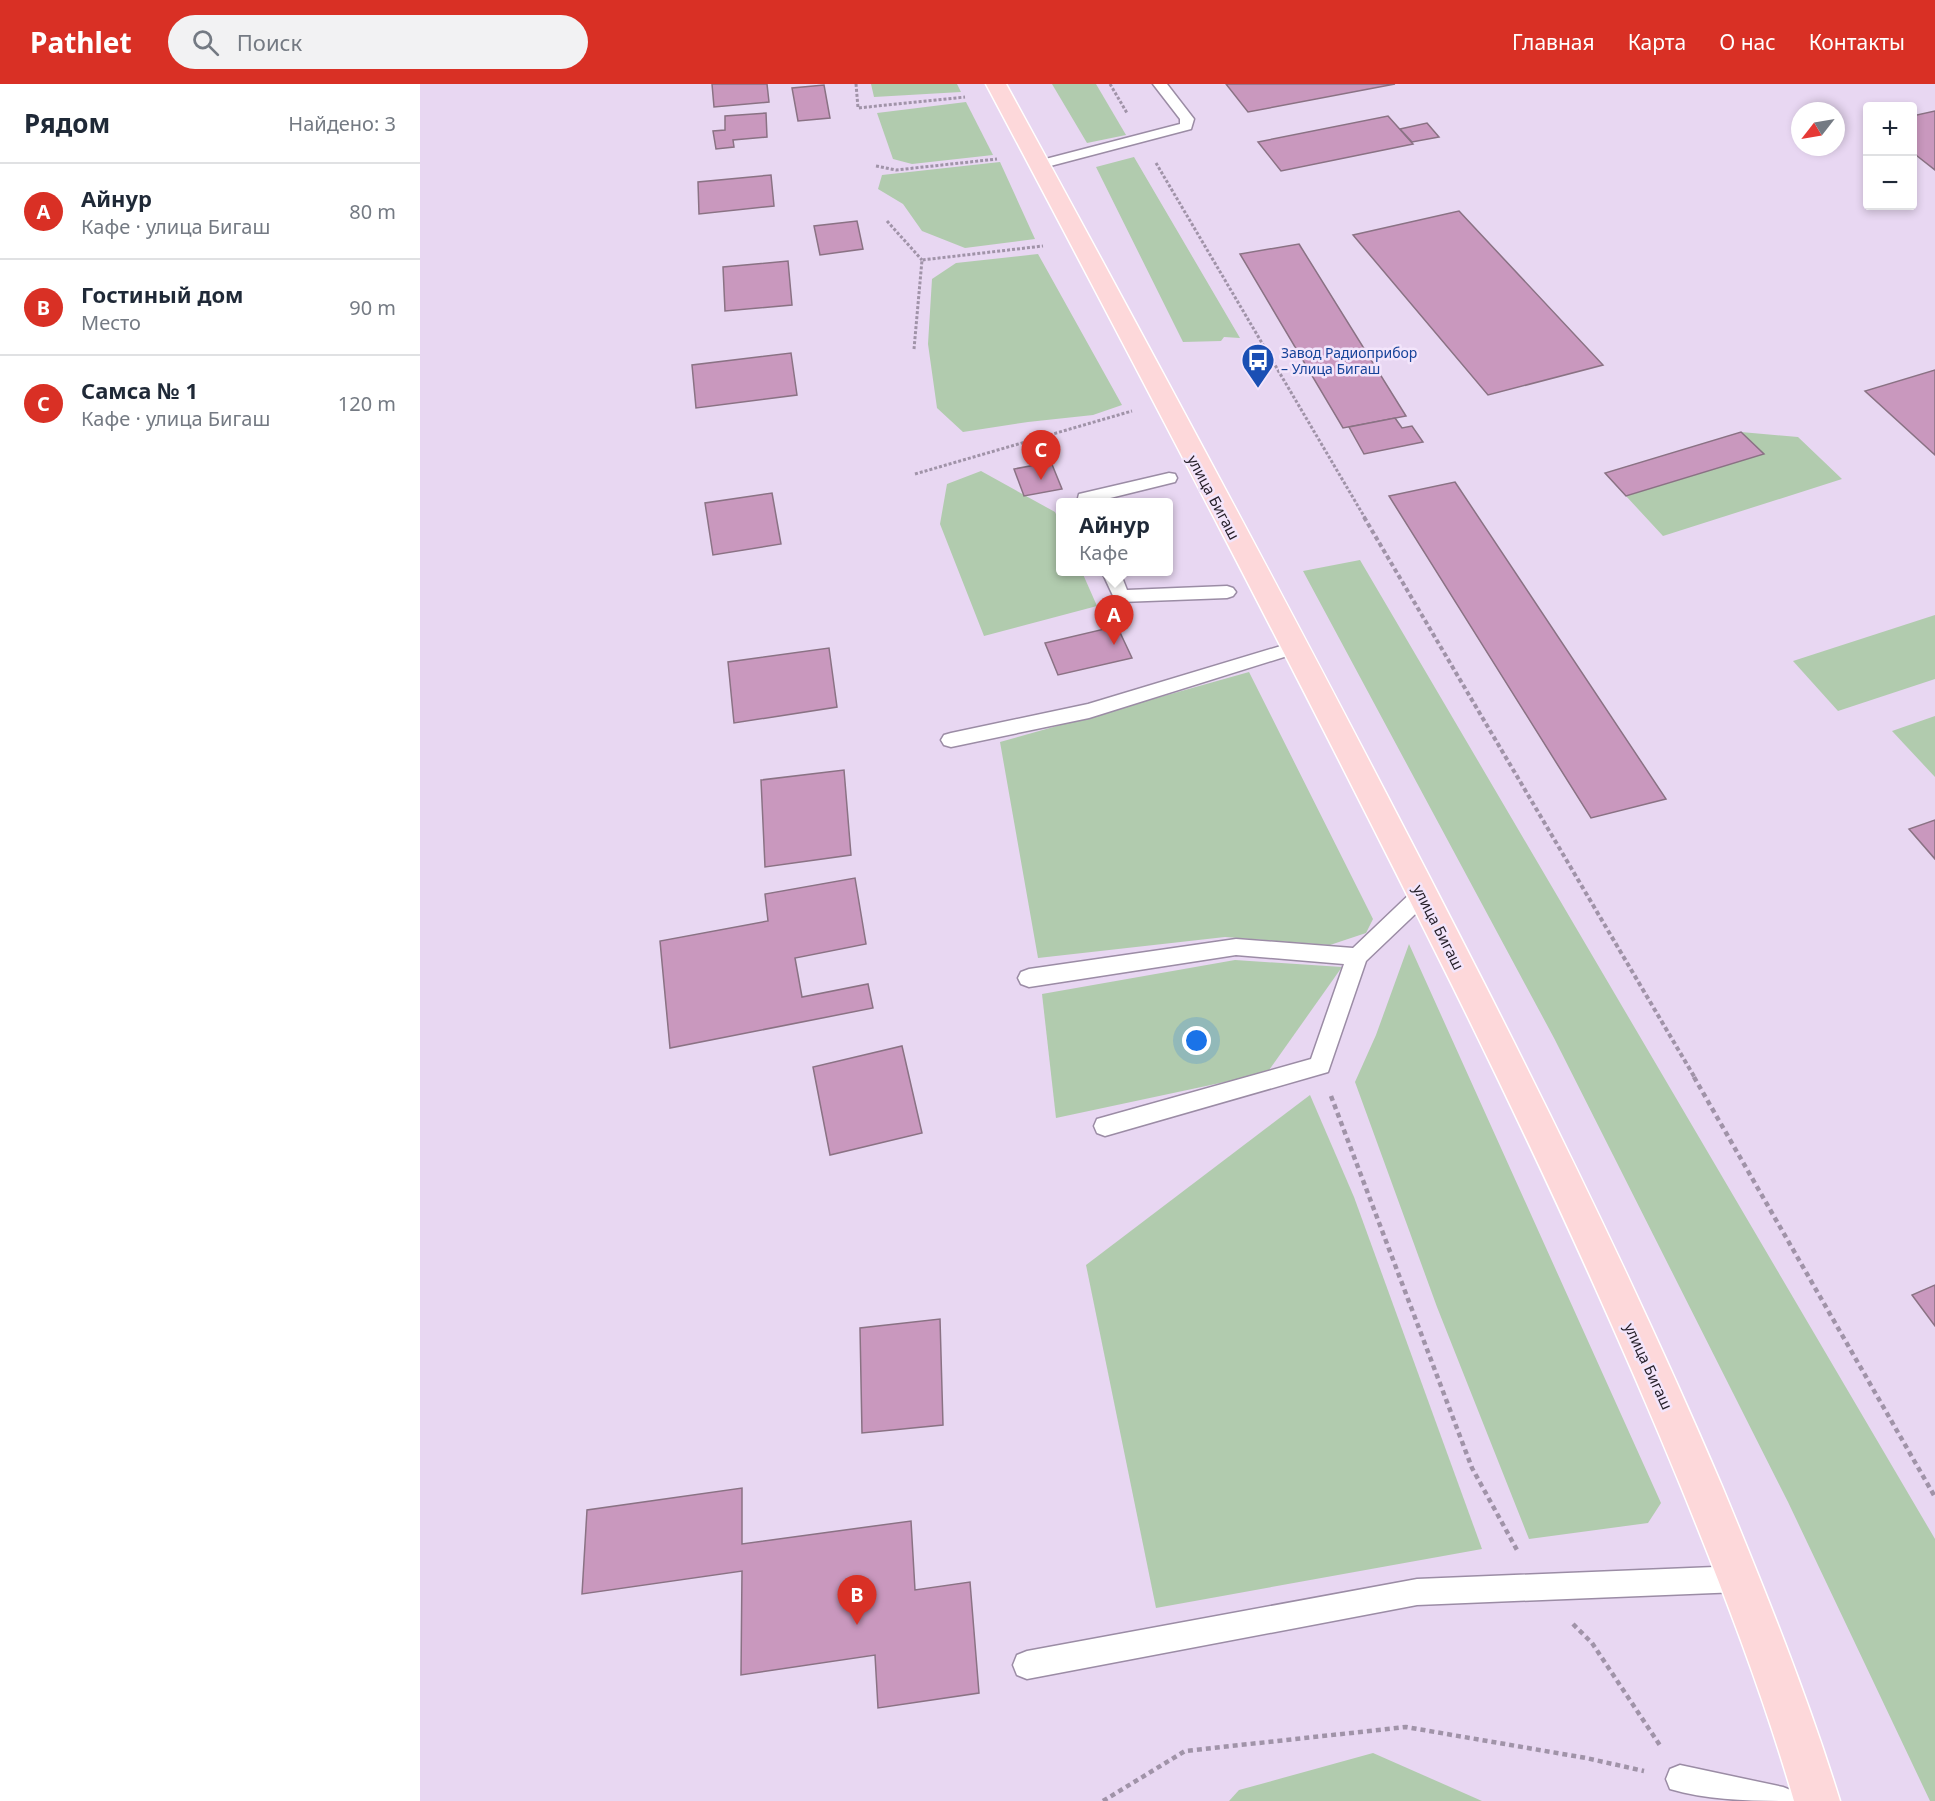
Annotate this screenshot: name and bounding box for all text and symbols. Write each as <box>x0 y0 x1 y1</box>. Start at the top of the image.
search box <box>168 15 588 69</box>
text: Pathlet <box>30 23 132 61</box>
icon: search <box>189 26 222 59</box>
text: Поиск <box>237 27 302 57</box>
text: Главная <box>1512 28 1595 56</box>
text: Карта <box>1628 28 1686 56</box>
text: О нас <box>1719 28 1776 56</box>
text: Контакты <box>1809 28 1905 56</box>
north arrow <box>1791 102 1845 156</box>
map controls <box>1863 102 1917 210</box>
button: + <box>1863 102 1917 156</box>
text: Рядом <box>24 105 110 141</box>
text: Найдено: 3 <box>288 110 396 137</box>
button: − <box>1863 156 1917 210</box>
text: Айнур <box>81 183 152 213</box>
text: A <box>37 198 50 225</box>
text: 80 m <box>349 198 396 225</box>
text: Кафе · улица Бигаш <box>81 213 270 240</box>
text: Гостиный дом <box>81 279 244 309</box>
text: B <box>37 294 50 321</box>
text: 90 m <box>349 294 396 321</box>
text: Место <box>81 309 141 336</box>
bus stop icon: Завод Радиоприбор – Улица Бигаш <box>1240 342 1276 389</box>
place label: Завод Радиоприбор – Улица Бигаш <box>1281 343 1417 378</box>
text: Самса № 1 <box>81 375 198 405</box>
text: C <box>37 390 50 417</box>
text: 120 m <box>338 390 396 417</box>
text: Кафе · улица Бигаш <box>81 405 270 432</box>
pin: C <box>1022 430 1060 480</box>
street label: улица Бигаш <box>1183 451 1245 543</box>
popup <box>1056 498 1173 576</box>
text: Айнур <box>1079 509 1150 539</box>
text: Кафе <box>1079 539 1128 566</box>
pin: A <box>1094 596 1134 645</box>
street label: улица Бигаш <box>1409 881 1469 973</box>
your location <box>1182 1026 1211 1055</box>
street label: улица Бигаш <box>1620 1320 1678 1412</box>
pin: B <box>838 1576 876 1625</box>

